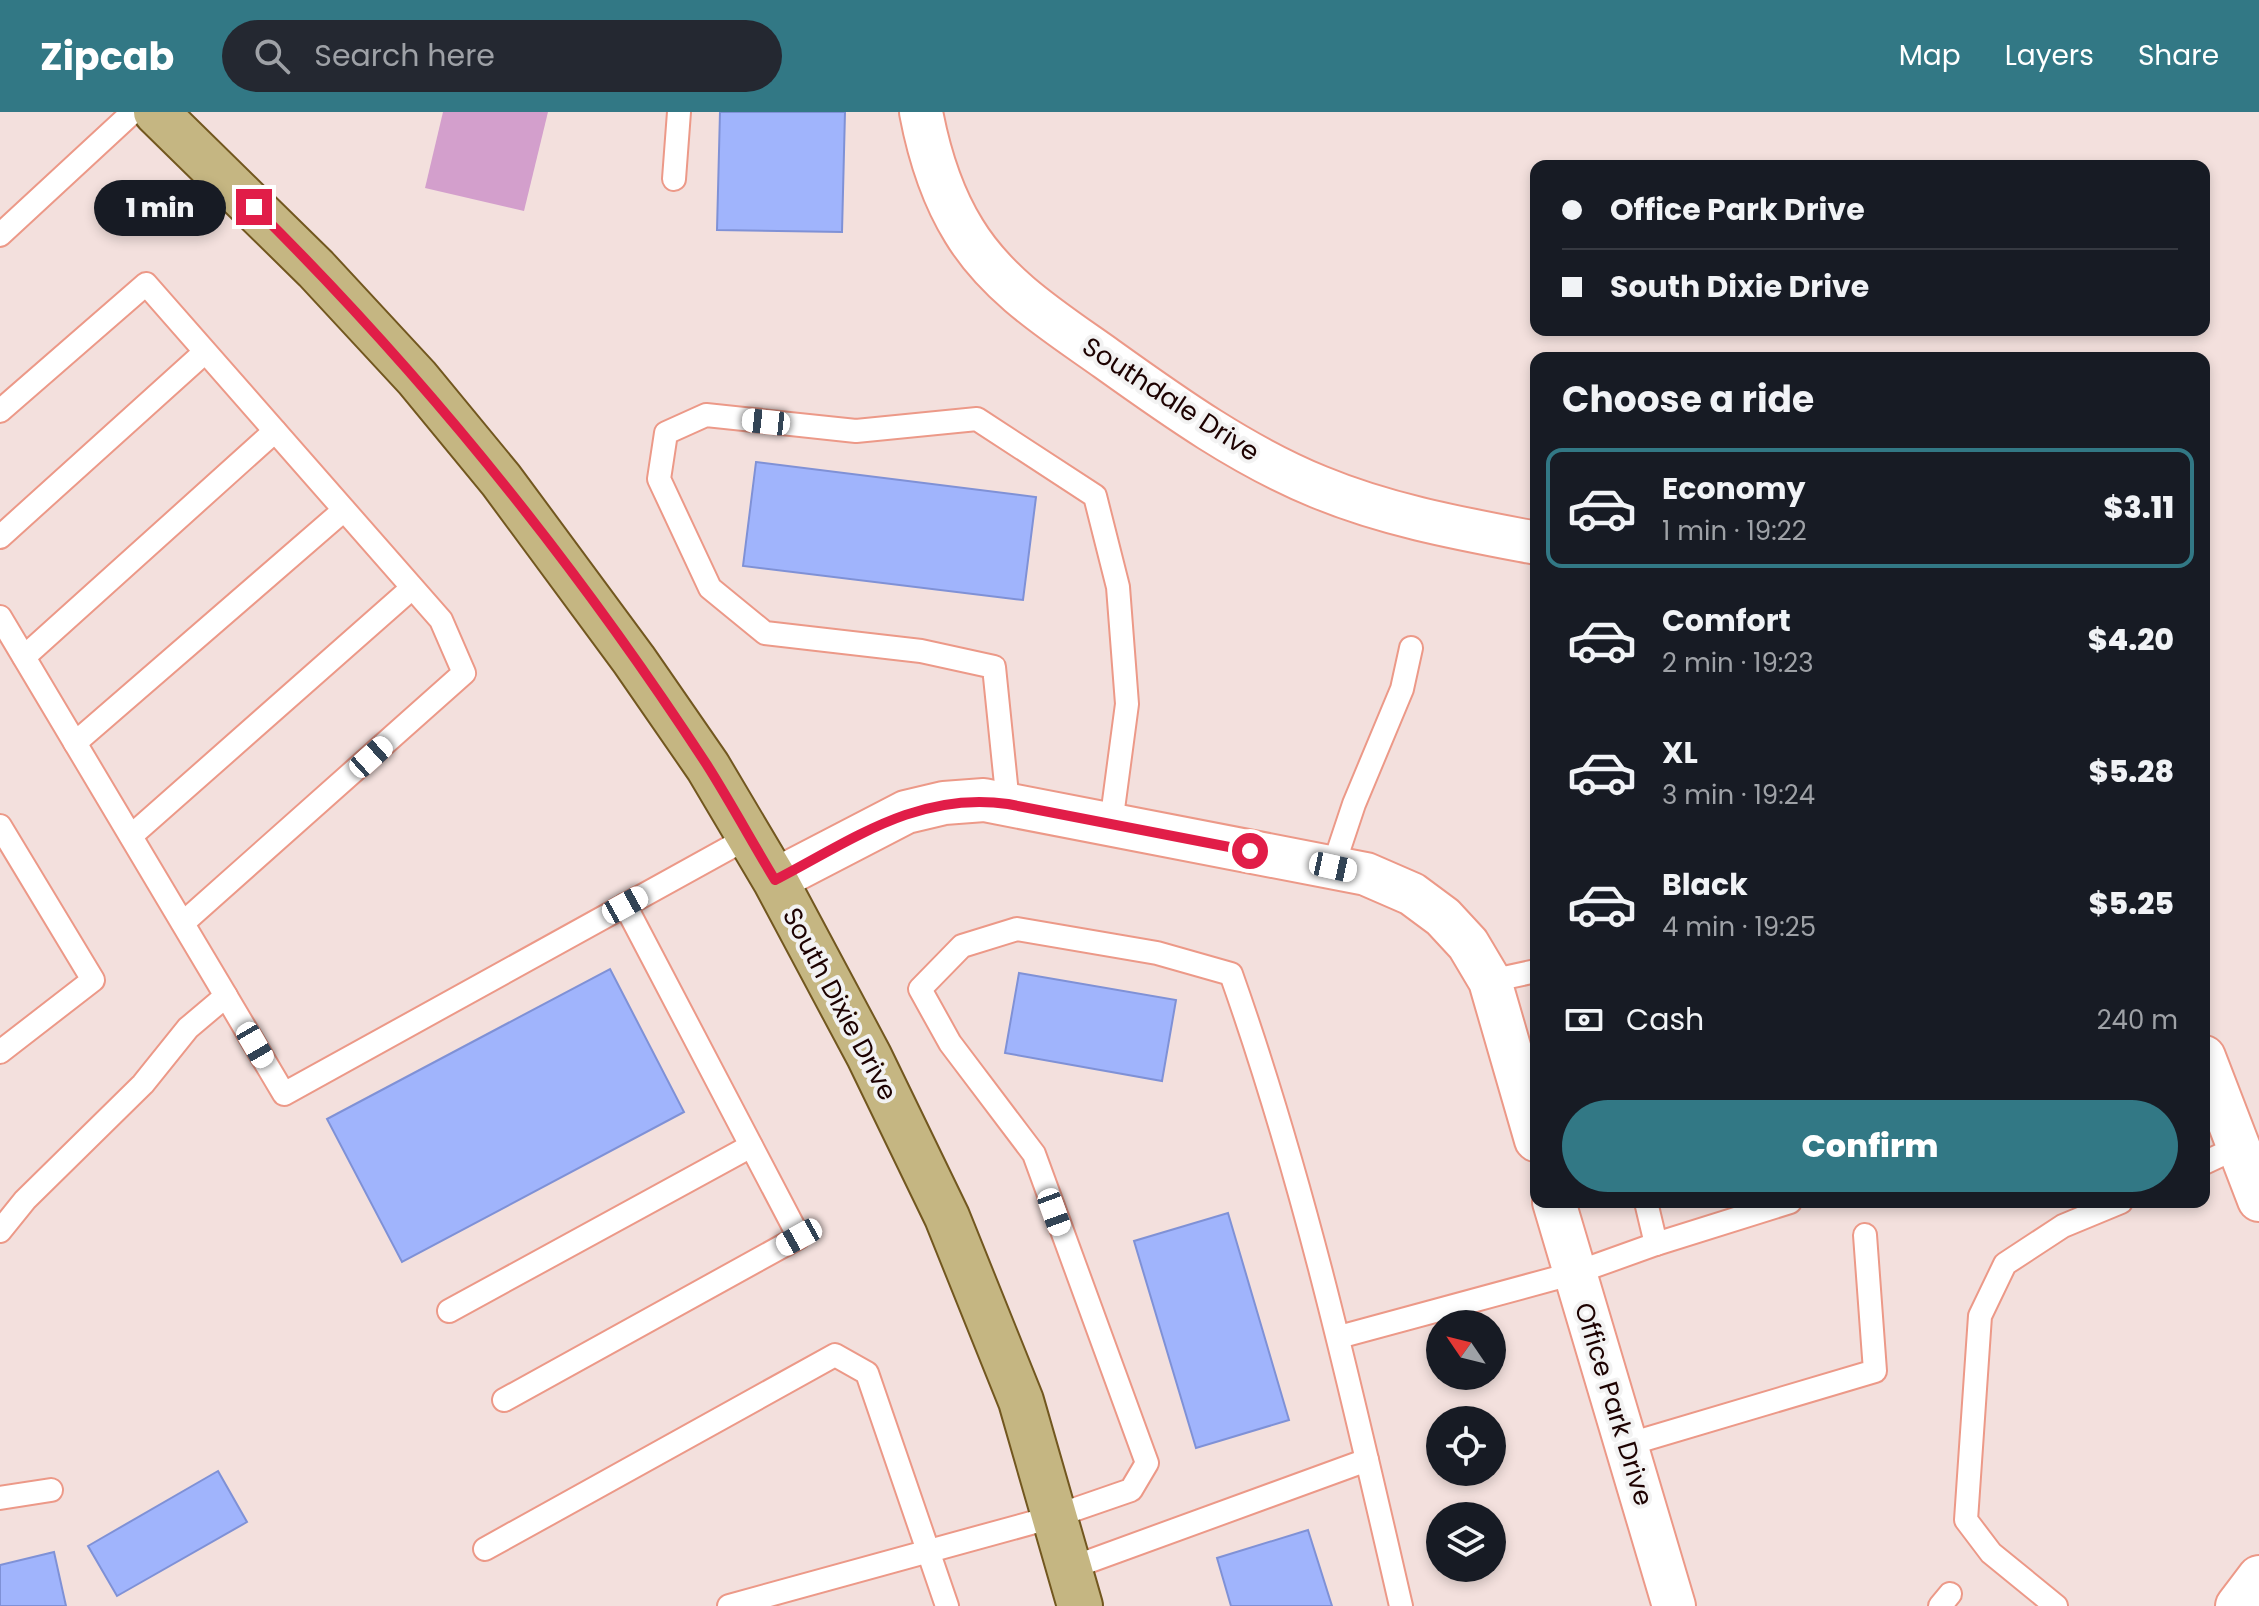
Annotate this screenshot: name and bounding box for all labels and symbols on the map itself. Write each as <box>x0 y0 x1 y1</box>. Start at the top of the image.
callout: 1 min <box>94 179 226 235</box>
route end <box>236 189 272 225</box>
street label: Southdale Drive <box>1075 328 1267 470</box>
car <box>741 408 791 436</box>
car <box>345 732 397 782</box>
route start <box>1232 833 1268 869</box>
car <box>1307 850 1359 884</box>
car <box>598 883 652 927</box>
street label: South Dixie Drive <box>774 901 906 1107</box>
car <box>233 1018 277 1072</box>
car <box>1035 1185 1073 1239</box>
car <box>772 1215 826 1259</box>
street label: Office Park Drive <box>1566 1298 1662 1510</box>
north arrow <box>1426 1310 1506 1390</box>

